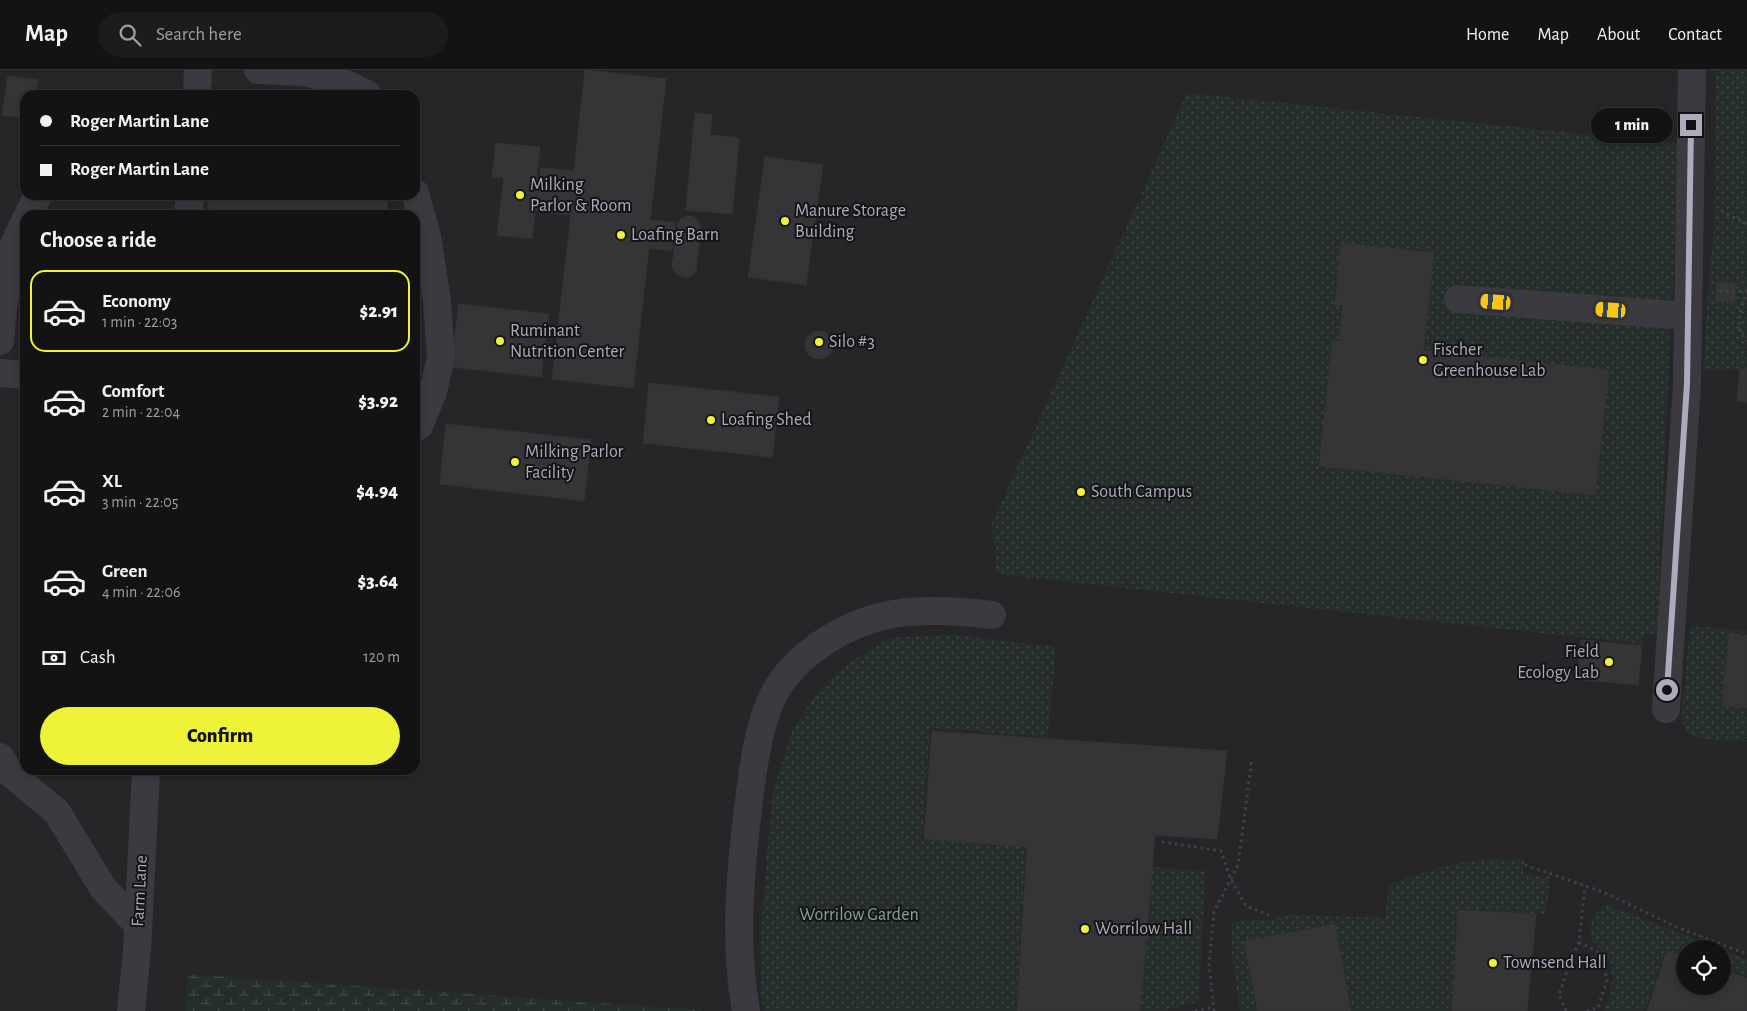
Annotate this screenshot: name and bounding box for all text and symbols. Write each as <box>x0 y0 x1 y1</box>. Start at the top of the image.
search box <box>98 12 448 57</box>
icon: search <box>116 21 144 49</box>
text: Map <box>25 22 68 46</box>
text: Search here <box>156 25 242 44</box>
text: Home <box>1466 26 1509 44</box>
text: Map <box>1537 26 1569 44</box>
text: About <box>1597 26 1640 44</box>
text: Contact <box>1668 26 1722 44</box>
callout: 1 min <box>1591 108 1674 142</box>
text: Roger Martin Lane <box>70 112 209 131</box>
route end <box>1680 114 1702 136</box>
text: 1 min <box>1615 117 1649 133</box>
text: Roger Martin Lane <box>70 160 209 179</box>
place label: Milking Parlor & Room <box>530 176 631 215</box>
marker: Milking Parlor & Room <box>514 189 526 201</box>
place label: Manure Storage Building <box>795 202 906 241</box>
marker: Manure Storage Building <box>779 215 791 227</box>
place label: Loafing Barn <box>631 226 719 244</box>
text: Choose a ride <box>40 229 156 251</box>
marker: Loafing Barn <box>615 229 627 241</box>
icon: car <box>42 289 87 334</box>
text: Economy <box>102 292 171 311</box>
car <box>1480 293 1511 311</box>
car <box>1595 301 1626 319</box>
text: $2.91 <box>360 302 398 321</box>
text: 1 min · 22:03 <box>102 314 177 330</box>
place label: Ruminant Nutrition Center <box>510 322 625 361</box>
place label: Silo #3 <box>829 333 875 351</box>
marker: Ruminant Nutrition Center <box>494 335 506 347</box>
marker: Silo #3 <box>813 336 825 348</box>
place label: Fischer Greenhouse Lab <box>1433 341 1545 380</box>
marker: Fischer Greenhouse Lab <box>1417 354 1429 366</box>
icon: car <box>42 379 87 424</box>
text: Comfort <box>102 382 164 401</box>
text: $3.92 <box>358 392 398 411</box>
text: 2 min · 22:04 <box>102 404 180 420</box>
place label: Loafing Shed <box>721 411 812 429</box>
marker: Loafing Shed <box>705 414 717 426</box>
place label: Milking Parlor Facility <box>525 443 624 482</box>
marker: Milking Parlor Facility <box>509 456 521 468</box>
icon: car <box>42 469 87 514</box>
text: XL <box>102 472 122 491</box>
text: $4.94 <box>356 482 398 501</box>
place label: South Campus <box>1091 483 1192 501</box>
marker: South Campus <box>1075 486 1087 498</box>
text: 3 min · 22:05 <box>102 494 178 510</box>
icon: car <box>42 559 87 604</box>
text: Green <box>102 562 148 581</box>
text: $3.64 <box>358 572 398 591</box>
text: 4 min · 22:06 <box>102 584 180 600</box>
place label: Field Ecology Lab <box>1517 643 1599 682</box>
icon: cash <box>40 644 68 672</box>
text: Cash <box>80 648 116 667</box>
text: 120 m <box>363 649 400 665</box>
marker: Field Ecology Lab <box>1603 656 1615 668</box>
route start <box>1656 679 1678 701</box>
button: Confirm <box>40 707 400 765</box>
street label: Farm Lane <box>129 855 151 927</box>
park label: Worrilow Garden <box>799 906 919 924</box>
place label: Worrilow Hall <box>1095 920 1192 938</box>
marker: Worrilow Hall <box>1079 923 1091 935</box>
map controls <box>1676 940 1731 995</box>
button: locate <box>1676 940 1731 995</box>
place label: Townsend Hall <box>1503 954 1606 972</box>
marker: Townsend Hall <box>1487 957 1499 969</box>

